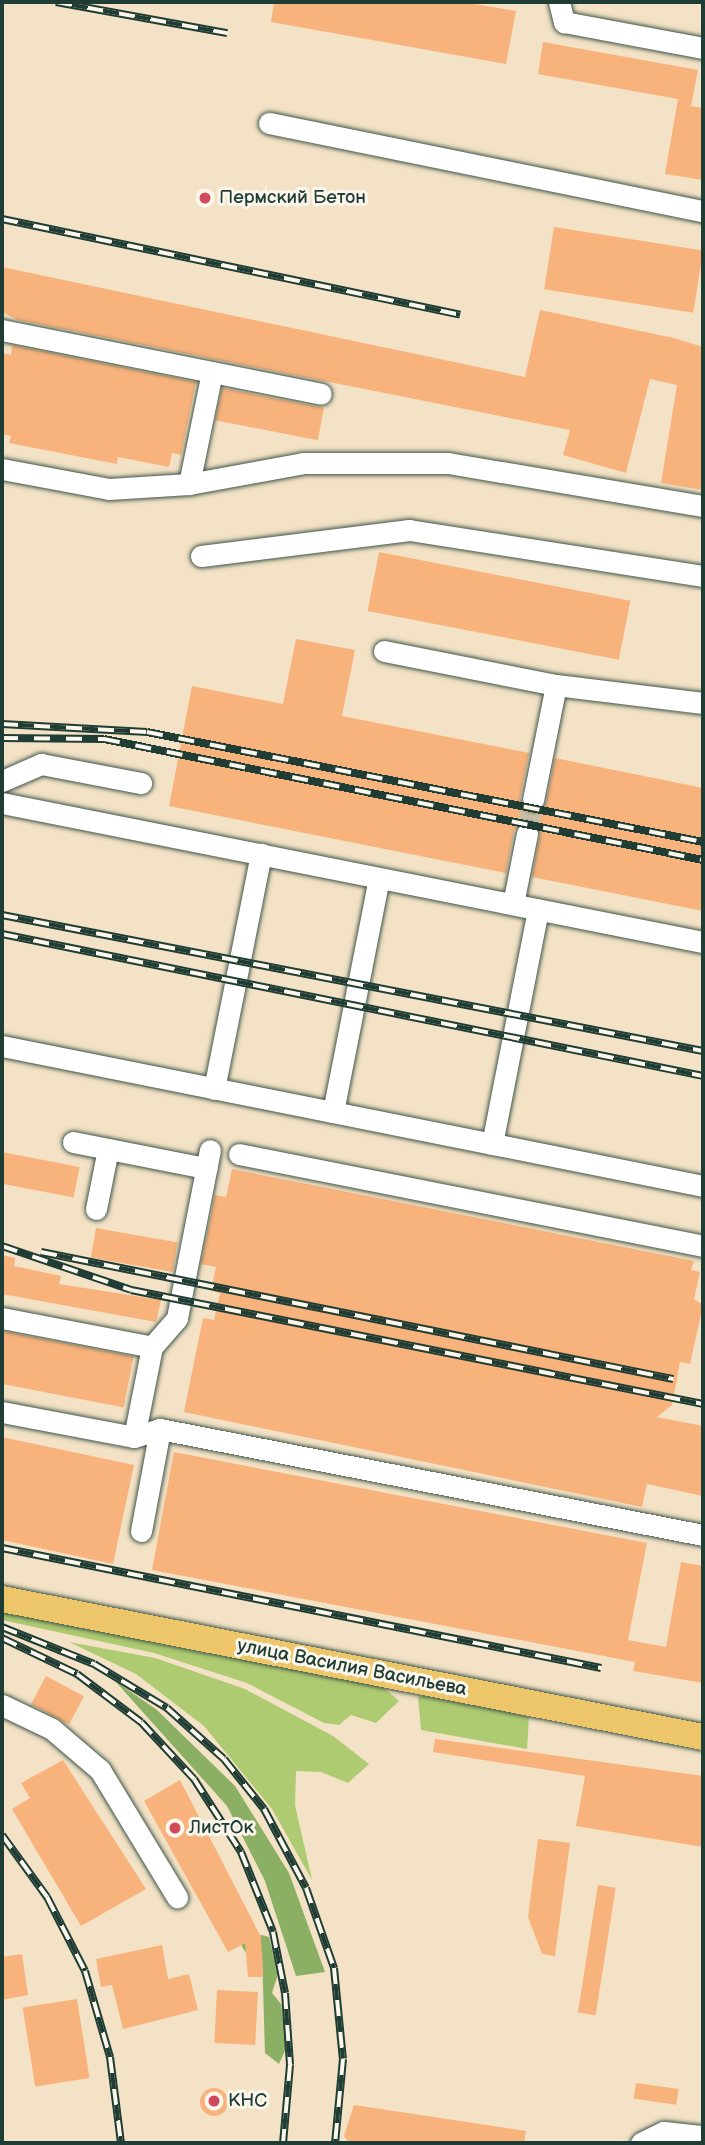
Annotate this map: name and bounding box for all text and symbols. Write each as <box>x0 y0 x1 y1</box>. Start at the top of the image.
place label: Пермский Бетон <box>219 187 366 209</box>
marker: Пермский Бетон <box>197 190 213 206</box>
street label: улица Василия Васильева <box>235 1635 469 1701</box>
place label: ЛистОк <box>189 1817 254 1839</box>
marker: ЛистОк <box>167 1820 183 1836</box>
place label: КНС <box>228 2090 267 2112</box>
marker: КНС <box>206 2093 222 2109</box>

